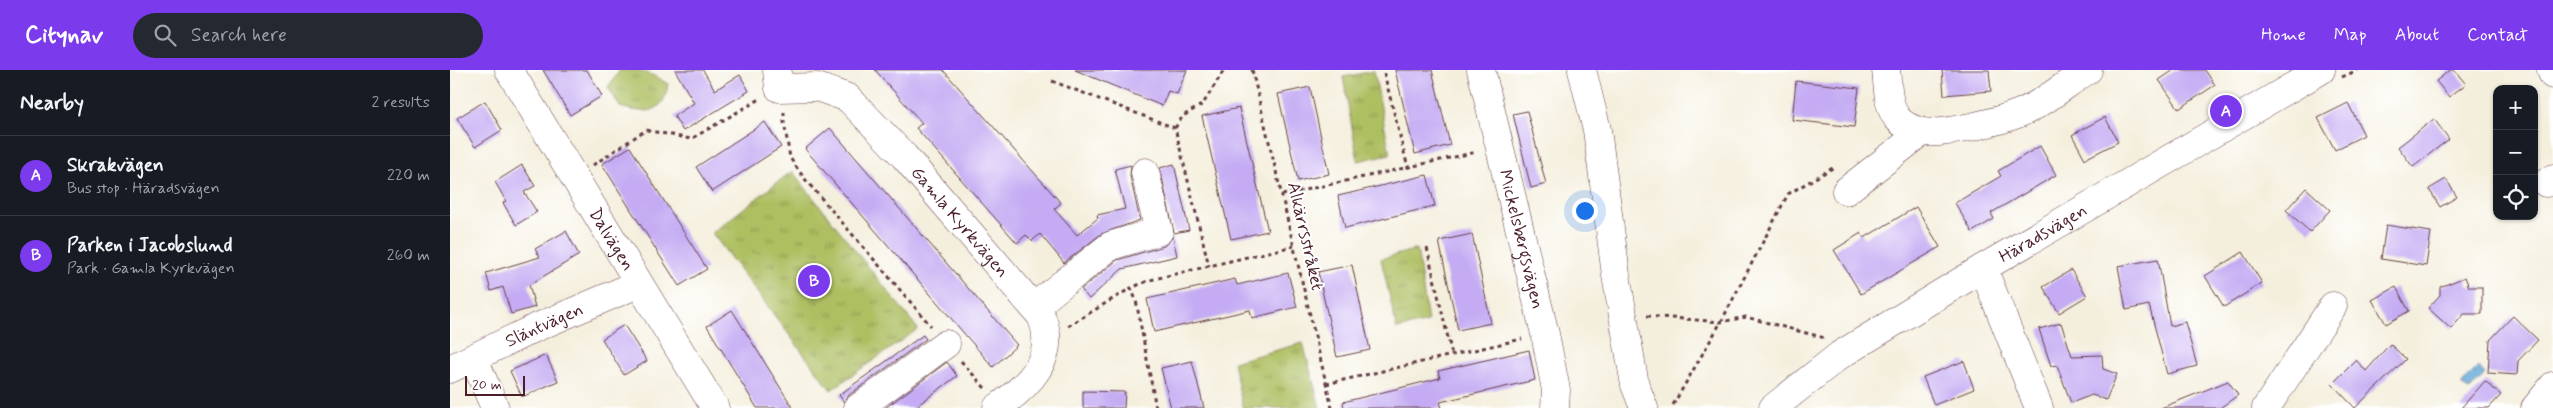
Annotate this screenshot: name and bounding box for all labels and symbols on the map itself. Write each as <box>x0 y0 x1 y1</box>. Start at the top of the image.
pin: A <box>2210 92 2242 130</box>
street label: Gamla Kyrkvägen <box>905 162 1014 283</box>
street label: Mickelsbergsvägen <box>1493 167 1549 312</box>
street label: Alkärrsstråket <box>1281 180 1329 293</box>
your location <box>1572 198 1598 224</box>
street label: Häradsvägen <box>1995 199 2092 269</box>
street label: Dalvägen <box>583 204 640 276</box>
pin: B <box>798 262 830 300</box>
street label: Släntvägen <box>501 298 587 354</box>
scale bar <box>465 373 525 396</box>

